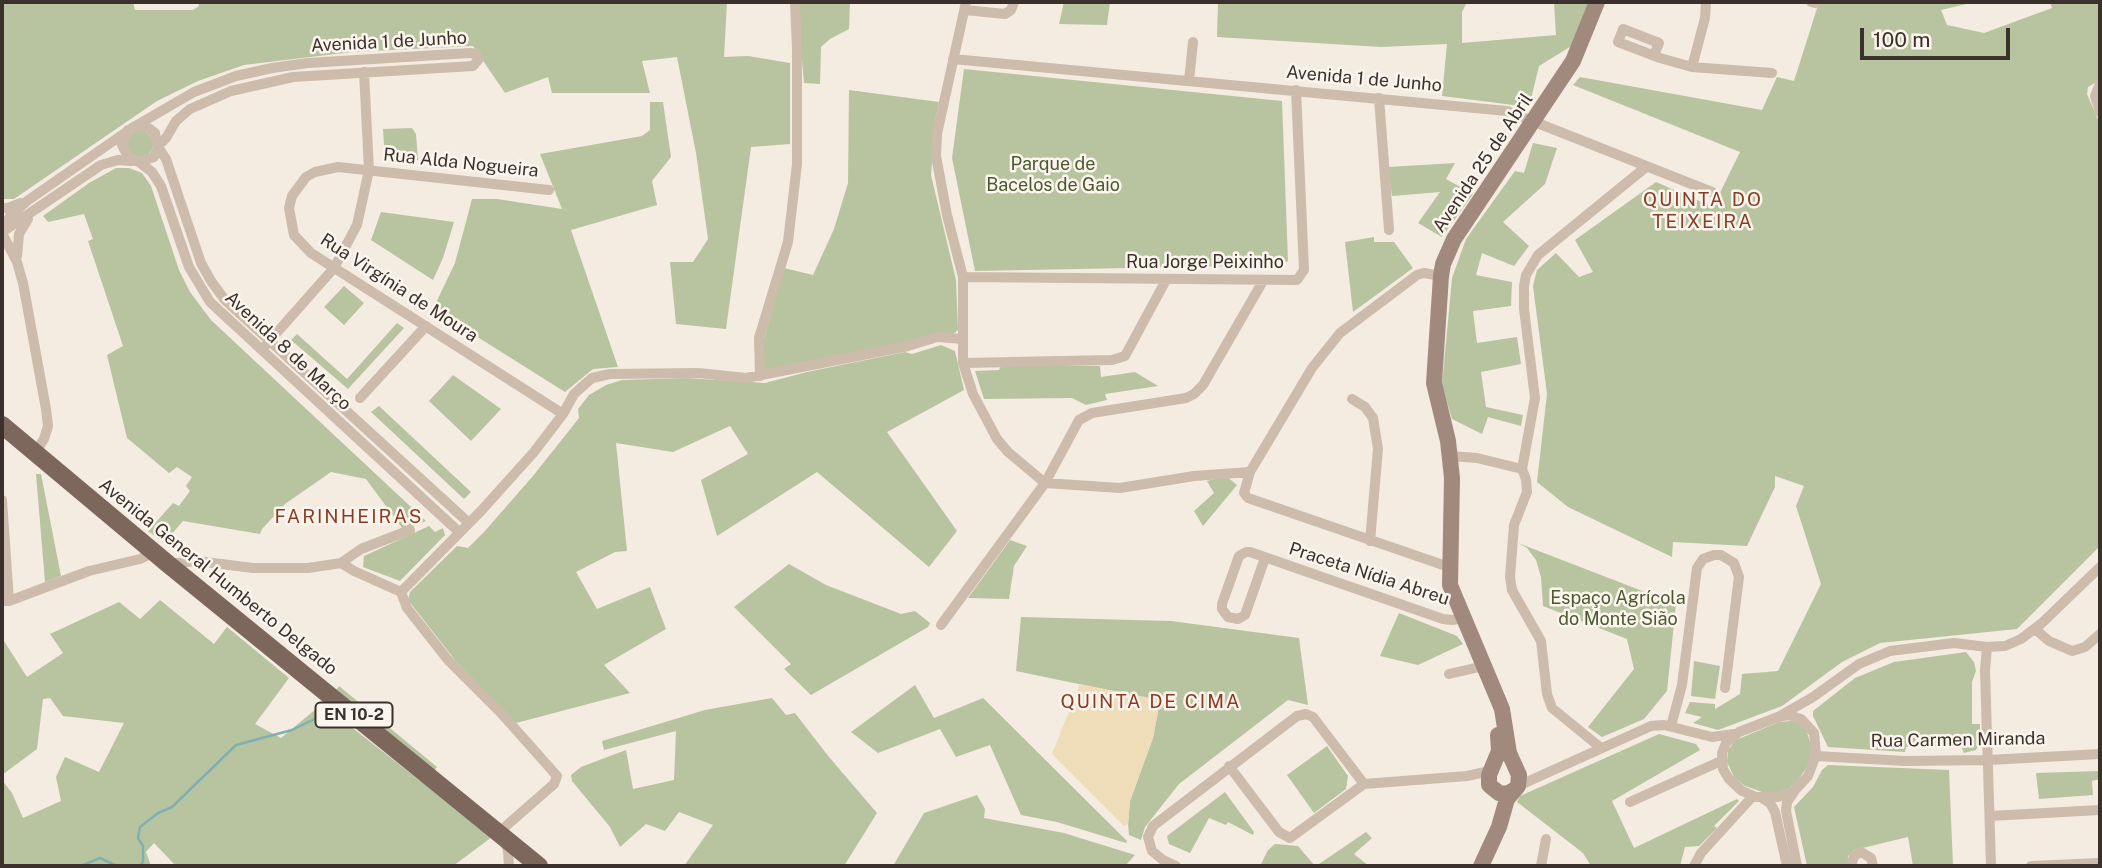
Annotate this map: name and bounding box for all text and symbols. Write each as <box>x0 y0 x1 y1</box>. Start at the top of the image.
scale bar <box>1864 14 2014 58</box>
street label: Avenida 1 de Junho <box>310 27 468 57</box>
text: 100 m <box>1873 27 1930 52</box>
street label: Avenida 1 de Junho <box>1285 61 1443 97</box>
street label: Avenida 25 de Abril <box>1428 89 1538 237</box>
street label: Rua Alda Nogueira <box>382 144 540 182</box>
park label: Parque de Bacelos de Gaio <box>986 153 1120 196</box>
district label: QUINTA DO TEIXEIRA <box>1644 189 1762 233</box>
street label: Rua Virgínia de Moura <box>316 229 482 347</box>
street label: Rua Jorge Peixinho <box>1126 251 1284 273</box>
street label: Avenida 8 de Março <box>220 287 356 415</box>
street label: Avenida General Humberto Delgado <box>95 474 341 680</box>
district label: FARINHEIRAS <box>276 506 422 528</box>
street label: Praceta Nídia Abreu <box>1286 538 1452 610</box>
park label: Espaço Agrícola do Monte Sião <box>1550 587 1686 630</box>
district label: QUINTA DE CIMA <box>1062 691 1240 713</box>
road number: EN 10-2 <box>316 702 392 728</box>
street label: Rua Carmen Miranda <box>1870 728 2046 752</box>

